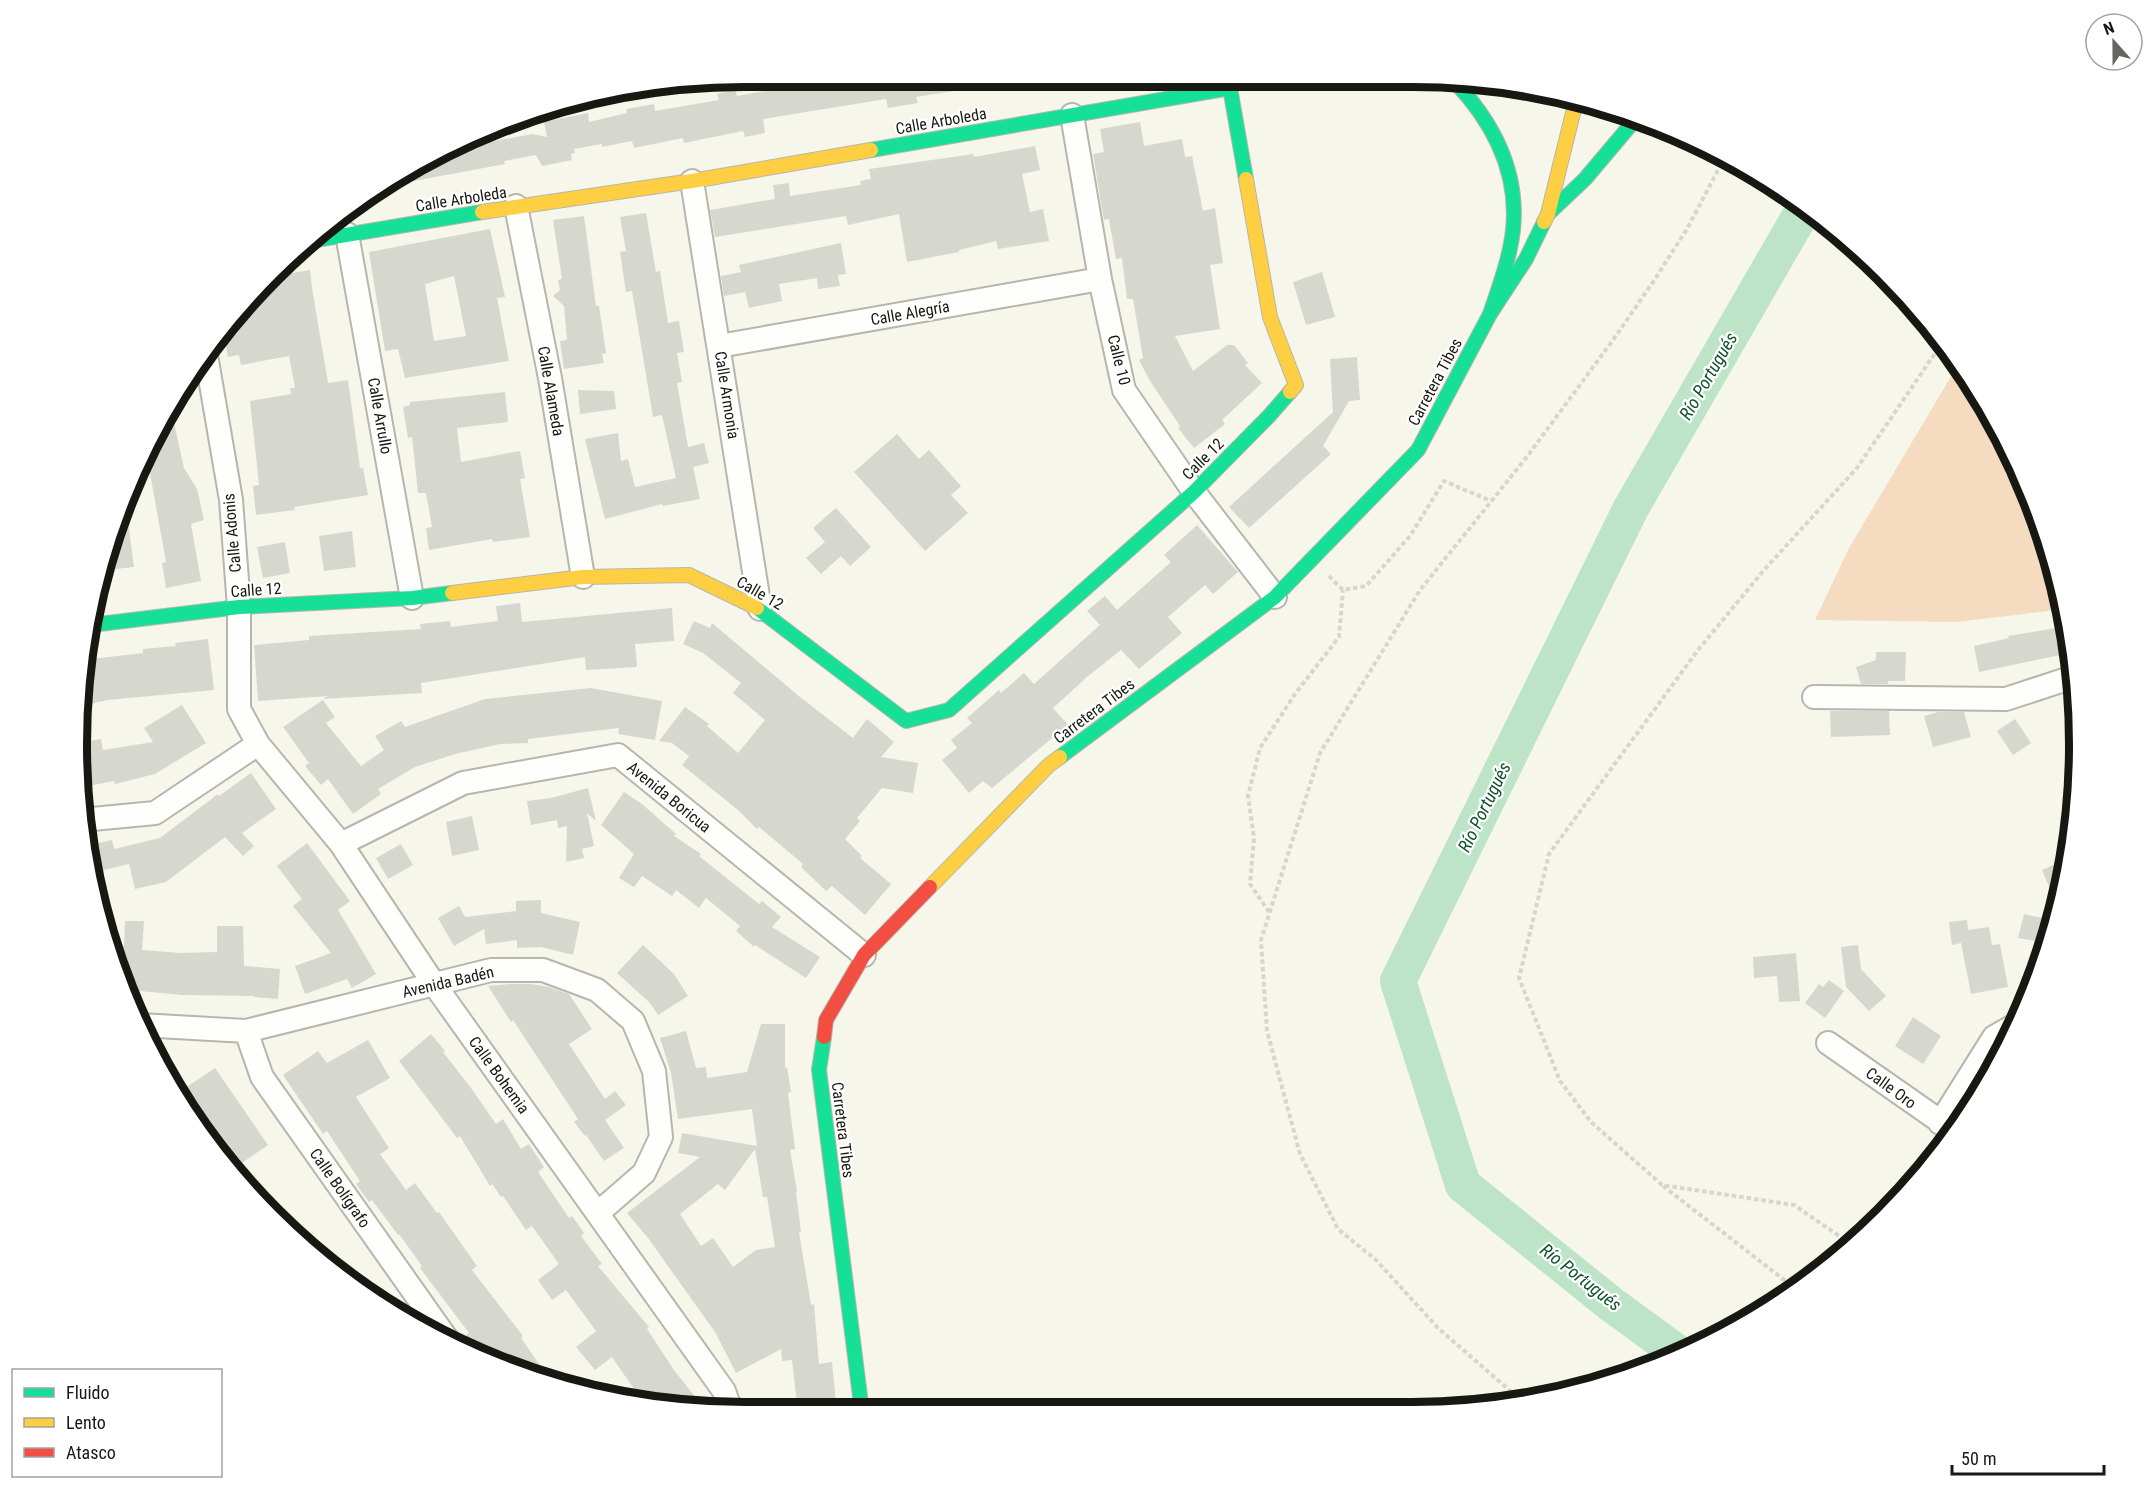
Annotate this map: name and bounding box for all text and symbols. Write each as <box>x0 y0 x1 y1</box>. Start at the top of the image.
north arrow <box>2084 12 2144 72</box>
text: N <box>2101 18 2117 39</box>
street label: Calle Arboleda <box>894 104 988 138</box>
street label: Calle Arboleda <box>414 182 508 216</box>
street label: Calle Alegría <box>869 297 951 329</box>
water label: Río Portugués <box>1675 329 1741 423</box>
street label: Calle 10 <box>1104 333 1134 387</box>
street label: Carretera Tibes <box>1404 335 1466 429</box>
street label: Calle Alameda <box>534 345 568 437</box>
street label: Calle Armonia <box>711 350 743 440</box>
street label: Calle Arrullo <box>364 376 396 456</box>
street label: Calle 12 <box>1178 434 1228 484</box>
street label: Calle Adonis <box>219 493 245 573</box>
street label: Calle 12 <box>733 572 787 614</box>
street label: Calle 12 <box>230 579 282 601</box>
street label: Carretera Tibes <box>1050 674 1138 748</box>
street label: Avenida Boricua <box>623 758 715 836</box>
water label: Río Portugués <box>1453 759 1515 855</box>
street label: Avenida Badén <box>400 962 496 1002</box>
street label: Calle Bohemia <box>465 1033 533 1117</box>
street label: Calle Oro <box>1862 1063 1920 1113</box>
street label: Carretera Tibes <box>828 1081 858 1179</box>
street label: Calle Bolígrafo <box>306 1145 374 1231</box>
water label: Río Portugués <box>1536 1239 1626 1315</box>
legend <box>12 1369 222 1477</box>
text: Fluido <box>66 1382 110 1403</box>
text: Lento <box>66 1412 106 1433</box>
scale bar <box>1952 1438 2104 1476</box>
text: Atasco <box>66 1442 116 1463</box>
text: 50 m <box>1961 1448 1996 1469</box>

